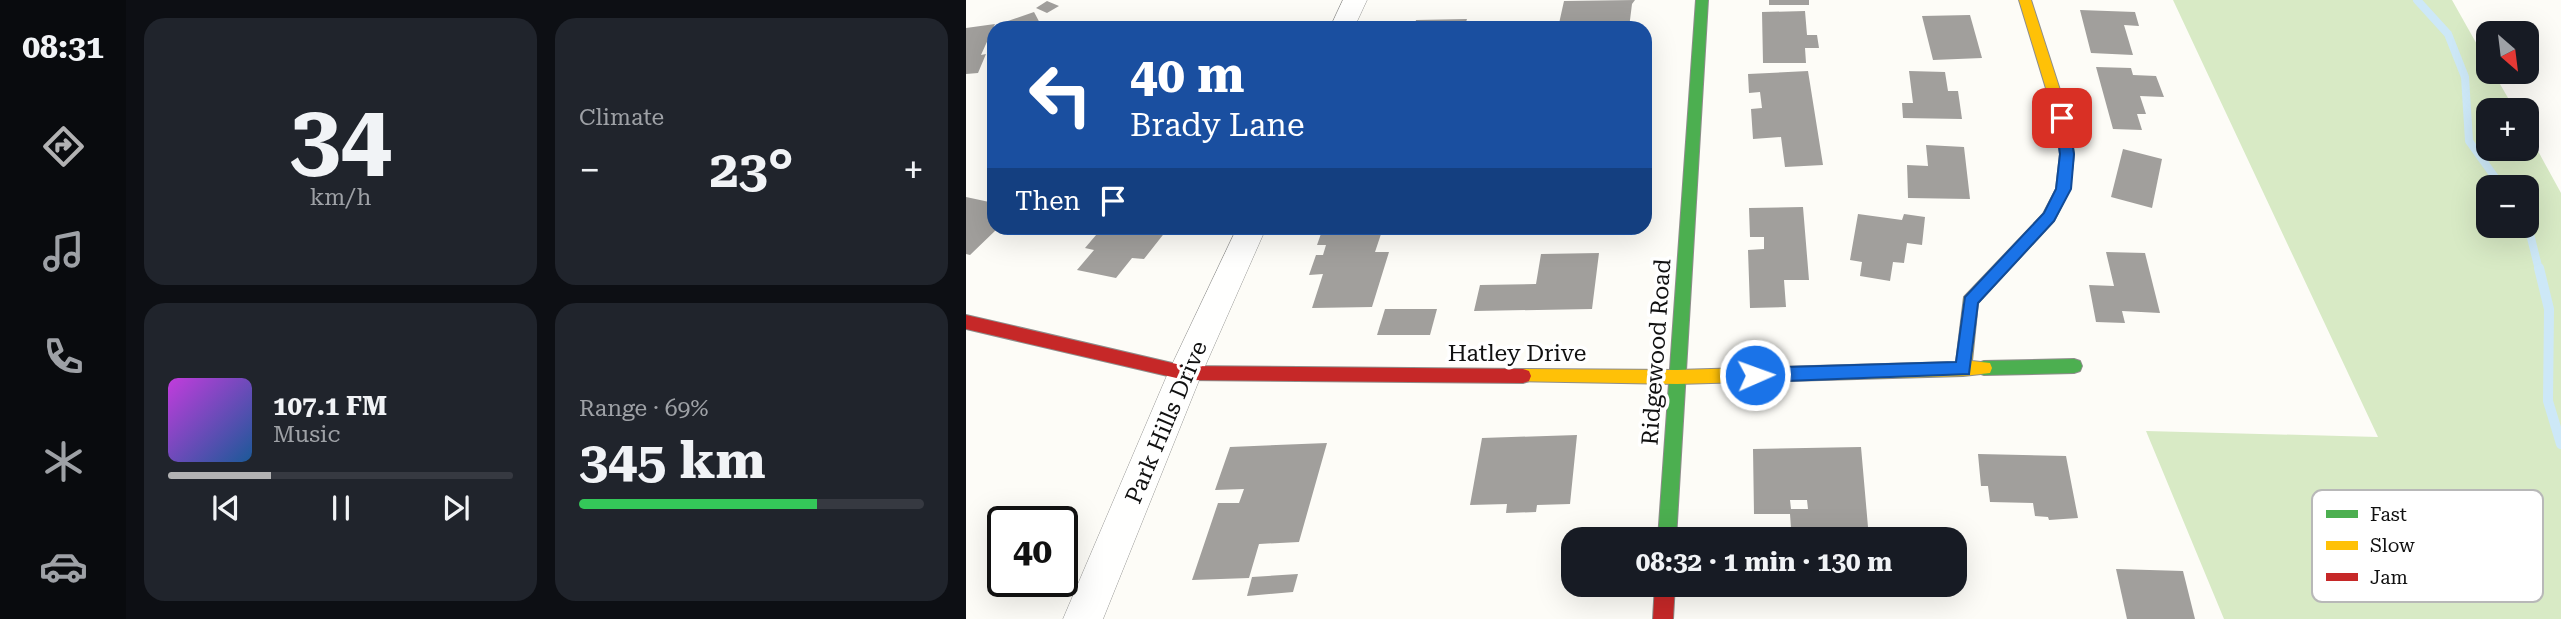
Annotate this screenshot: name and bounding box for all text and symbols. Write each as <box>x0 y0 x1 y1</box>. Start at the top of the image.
north arrow <box>2476 21 2539 84</box>
map controls <box>2476 21 2539 238</box>
text: 08:31 <box>22 28 104 66</box>
text: 40 m <box>1130 47 1245 104</box>
icon: left <box>1015 49 1106 140</box>
text: 34 <box>290 85 391 191</box>
pin <box>2032 88 2092 148</box>
button: + <box>2476 98 2539 161</box>
icon: arrive <box>2043 99 2081 137</box>
text: Climate <box>579 104 664 131</box>
text: Brady Lane <box>1130 106 1304 144</box>
icon: directions <box>39 122 88 171</box>
text: 23° <box>709 139 794 200</box>
text: − <box>579 148 600 192</box>
text: + <box>903 148 924 192</box>
button: − <box>2476 175 2539 238</box>
icon: arrive <box>1094 182 1132 220</box>
text: km/h <box>310 184 371 211</box>
text: Then <box>1015 186 1080 216</box>
icon: music <box>39 227 88 276</box>
street label: Ridgewood Road <box>1637 258 1676 446</box>
icon: phone <box>39 332 88 381</box>
street label: Park Hills Drive <box>1120 337 1213 508</box>
position arrow <box>1718 338 1792 412</box>
street label: Hatley Drive <box>1448 340 1586 367</box>
text: 107.1 FM <box>273 391 387 421</box>
text: Range · 69% <box>579 395 708 422</box>
text: Music <box>273 421 340 448</box>
text: 345 km <box>579 430 766 491</box>
icon: climate <box>39 437 88 486</box>
icon: previous <box>207 489 245 527</box>
icon: pause <box>322 489 360 527</box>
icon: next <box>437 489 475 527</box>
legend <box>2312 490 2543 602</box>
text: Fast <box>2370 503 2407 526</box>
speed limit sign: 40 <box>987 506 1078 597</box>
text: Slow <box>2370 534 2415 557</box>
icon: car <box>39 542 88 591</box>
text: 08:32 · 1 min · 130 m <box>1636 547 1892 577</box>
text: Jam <box>2370 566 2408 589</box>

